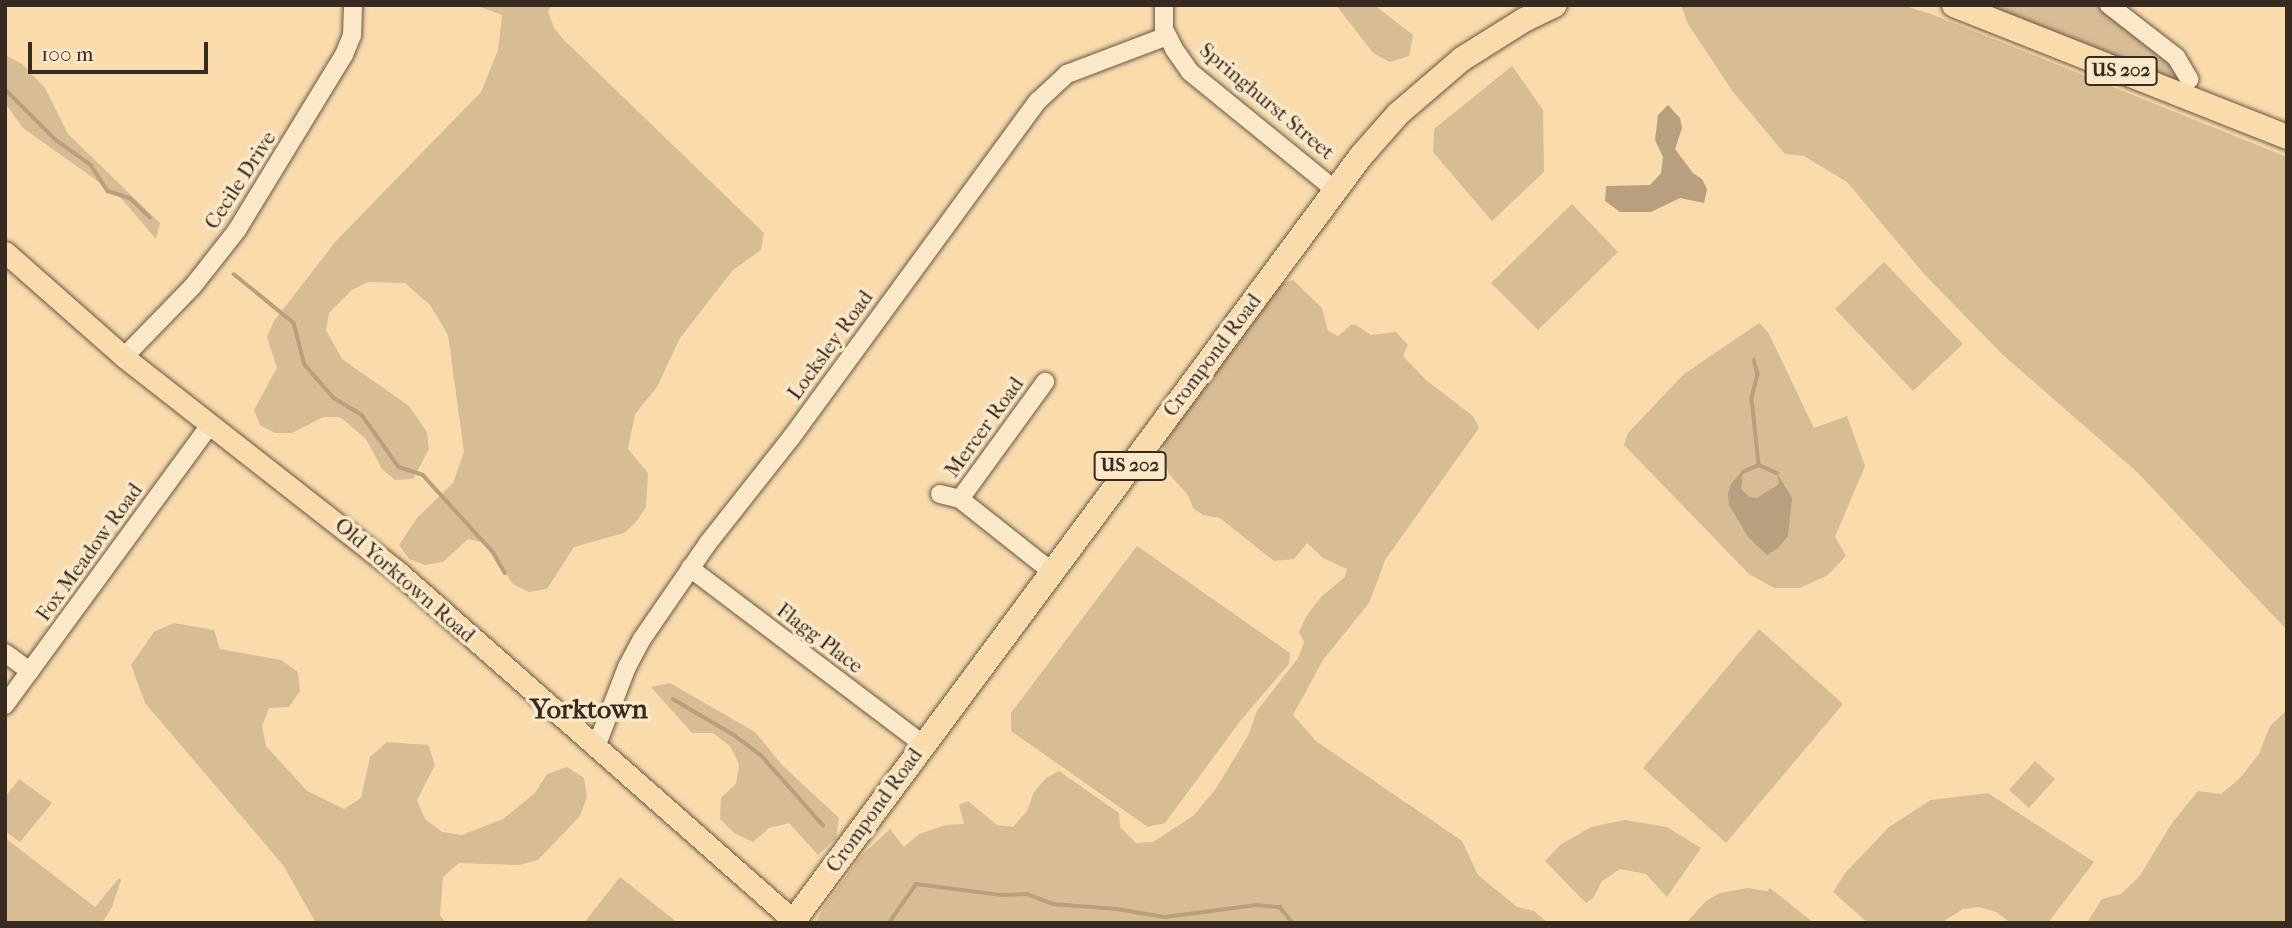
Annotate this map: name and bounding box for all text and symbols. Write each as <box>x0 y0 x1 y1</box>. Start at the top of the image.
scale bar <box>32 28 212 72</box>
street label: Springhurst Street <box>1194 37 1340 165</box>
text: 100 m <box>41 42 94 66</box>
road number: US 202 <box>2084 55 2158 86</box>
street label: Cecile Drive <box>199 126 281 234</box>
street label: Locksley Road <box>782 285 878 405</box>
street label: Crompond Road <box>1158 288 1266 422</box>
street label: Mercer Road <box>939 372 1029 482</box>
road number: US 202 <box>1093 450 1167 481</box>
street label: Fox Meadow Road <box>30 478 148 626</box>
street label: Old Yorktown Road <box>330 512 480 648</box>
street label: Flagg Place <box>772 597 868 679</box>
district label: Yorktown <box>530 692 648 726</box>
street label: Crompond Road <box>820 743 928 877</box>

